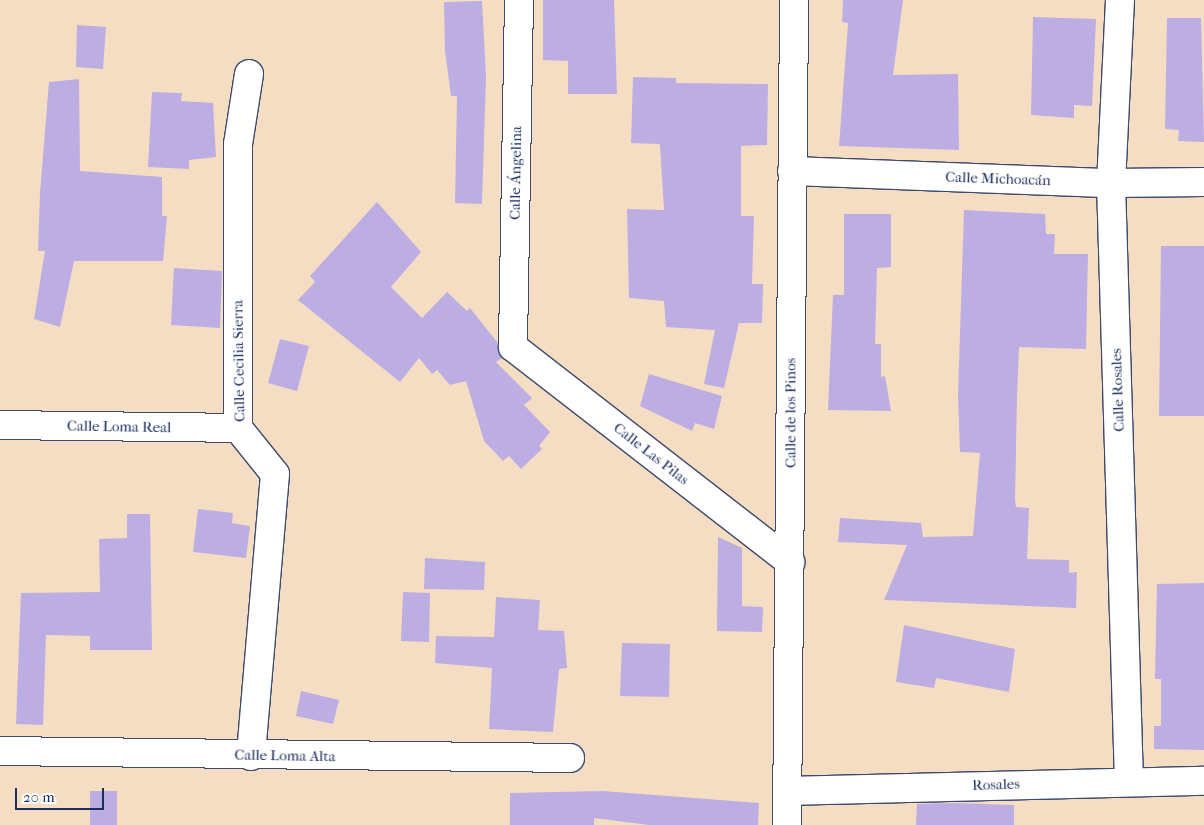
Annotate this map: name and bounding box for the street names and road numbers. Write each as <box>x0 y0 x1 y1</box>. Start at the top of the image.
street label: Calle Ángelina <box>506 126 526 220</box>
street label: Calle Michoacán <box>945 168 1051 190</box>
street label: Calle Cecilia Sierra <box>229 300 249 422</box>
street label: Calle Rosales <box>1108 348 1128 432</box>
street label: Calle de los Pinos <box>782 358 800 468</box>
street label: Calle Loma Real <box>67 417 171 437</box>
street label: Calle Las Pilas <box>610 419 692 489</box>
street label: Calle Loma Alta <box>234 746 336 766</box>
street label: Rosales <box>972 775 1020 795</box>

